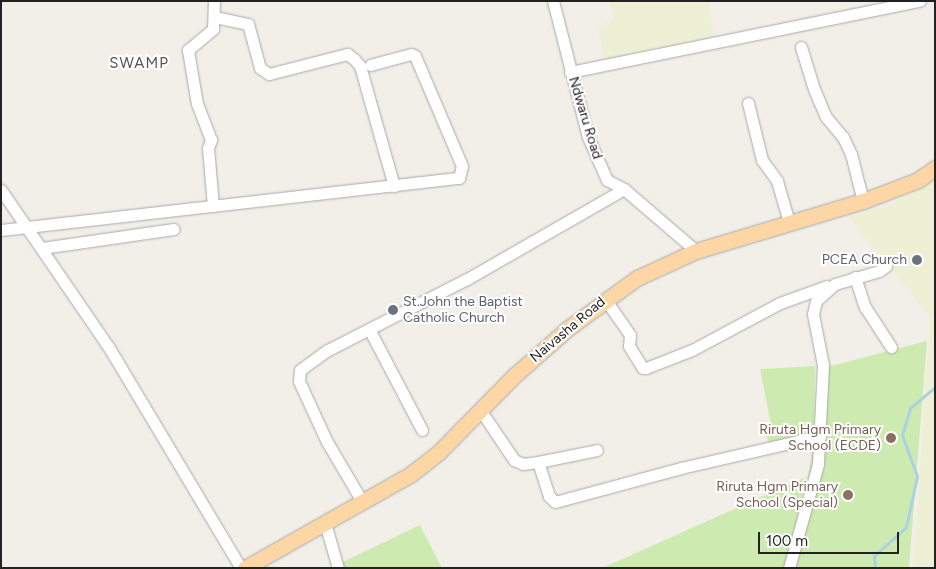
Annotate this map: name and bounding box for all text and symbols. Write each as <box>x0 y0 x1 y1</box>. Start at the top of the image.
district label: SWAMP <box>109 55 169 73</box>
street label: Ndwaru Road <box>565 75 605 161</box>
place label: PCEA Church <box>822 252 907 268</box>
marker: PCEA Church <box>911 254 923 266</box>
place label: St.John the Baptist Catholic Church <box>403 294 523 326</box>
street label: Naivasha Road <box>527 294 609 366</box>
marker: St.John the Baptist Catholic Church <box>387 304 399 316</box>
place label: Riruta Hgm Primary School (ECDE) <box>759 422 881 454</box>
marker: Riruta Hgm Primary School (ECDE) <box>885 432 897 444</box>
place label: Riruta Hgm Primary School (Special) <box>716 479 838 512</box>
marker: Riruta Hgm Primary School (Special) <box>842 489 854 501</box>
scale bar <box>761 522 902 554</box>
text: 100 m <box>766 532 808 550</box>

